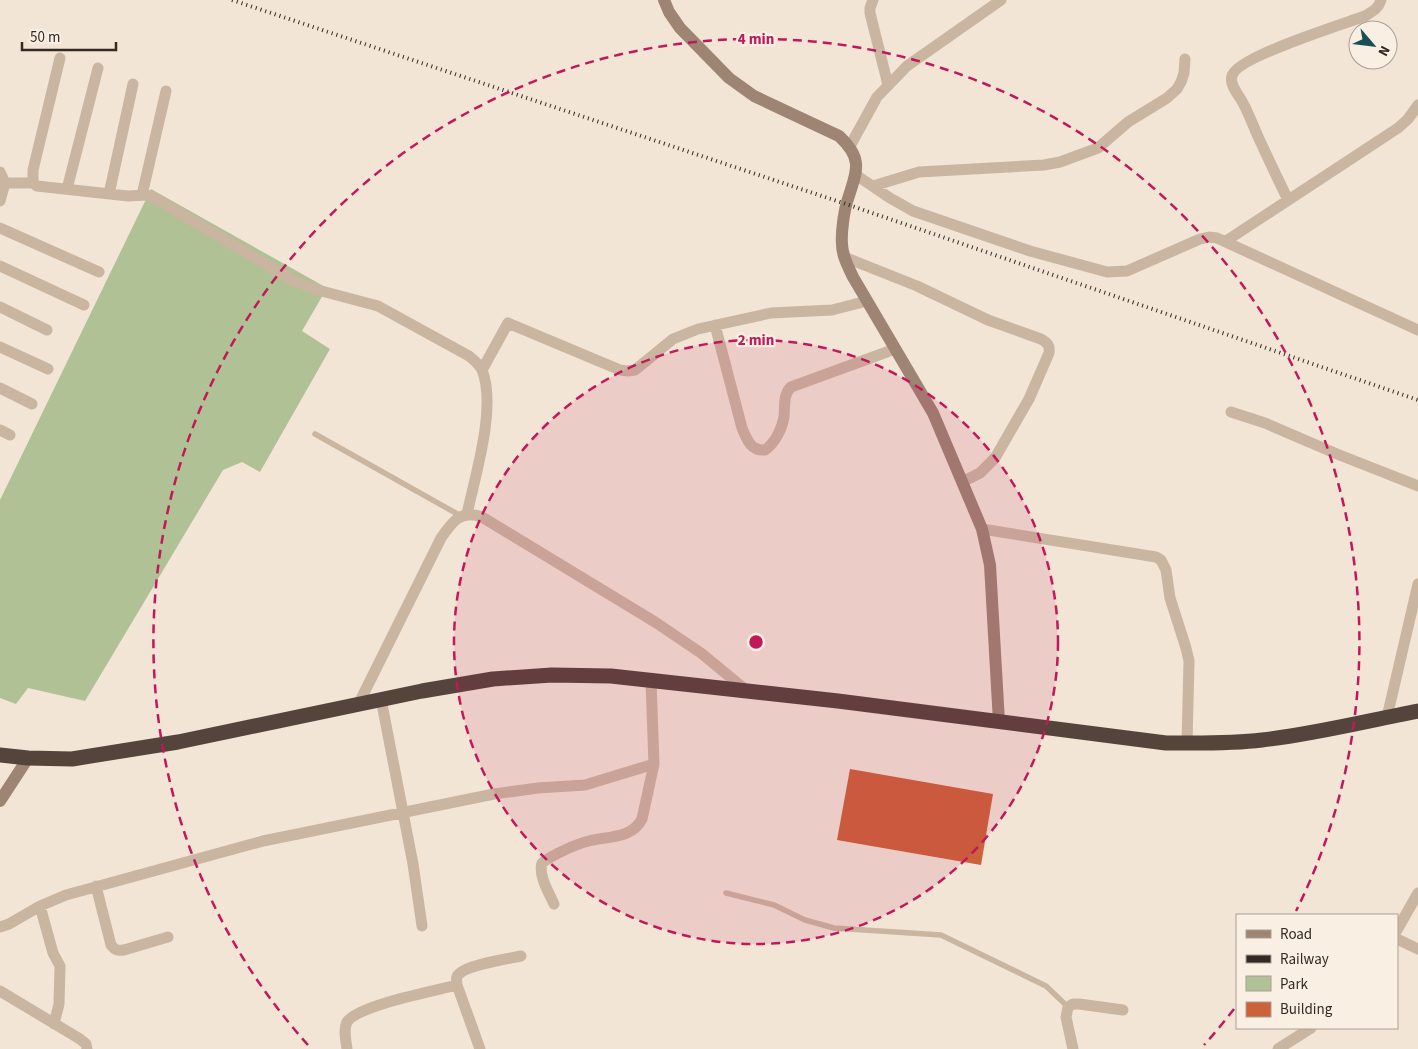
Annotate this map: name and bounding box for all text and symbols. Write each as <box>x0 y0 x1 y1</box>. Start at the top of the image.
scale bar <box>22 20 116 52</box>
north arrow <box>1348 20 1398 70</box>
text: 50 m <box>30 27 60 48</box>
text: 4 min <box>738 29 774 50</box>
text: N <box>1373 42 1395 59</box>
text: 2 min <box>738 330 774 351</box>
centre of rings <box>747 633 765 651</box>
legend <box>1236 914 1398 1029</box>
text: Road <box>1280 924 1312 945</box>
text: Railway <box>1280 949 1329 970</box>
text: Park <box>1280 974 1309 995</box>
text: Building <box>1280 999 1333 1020</box>

